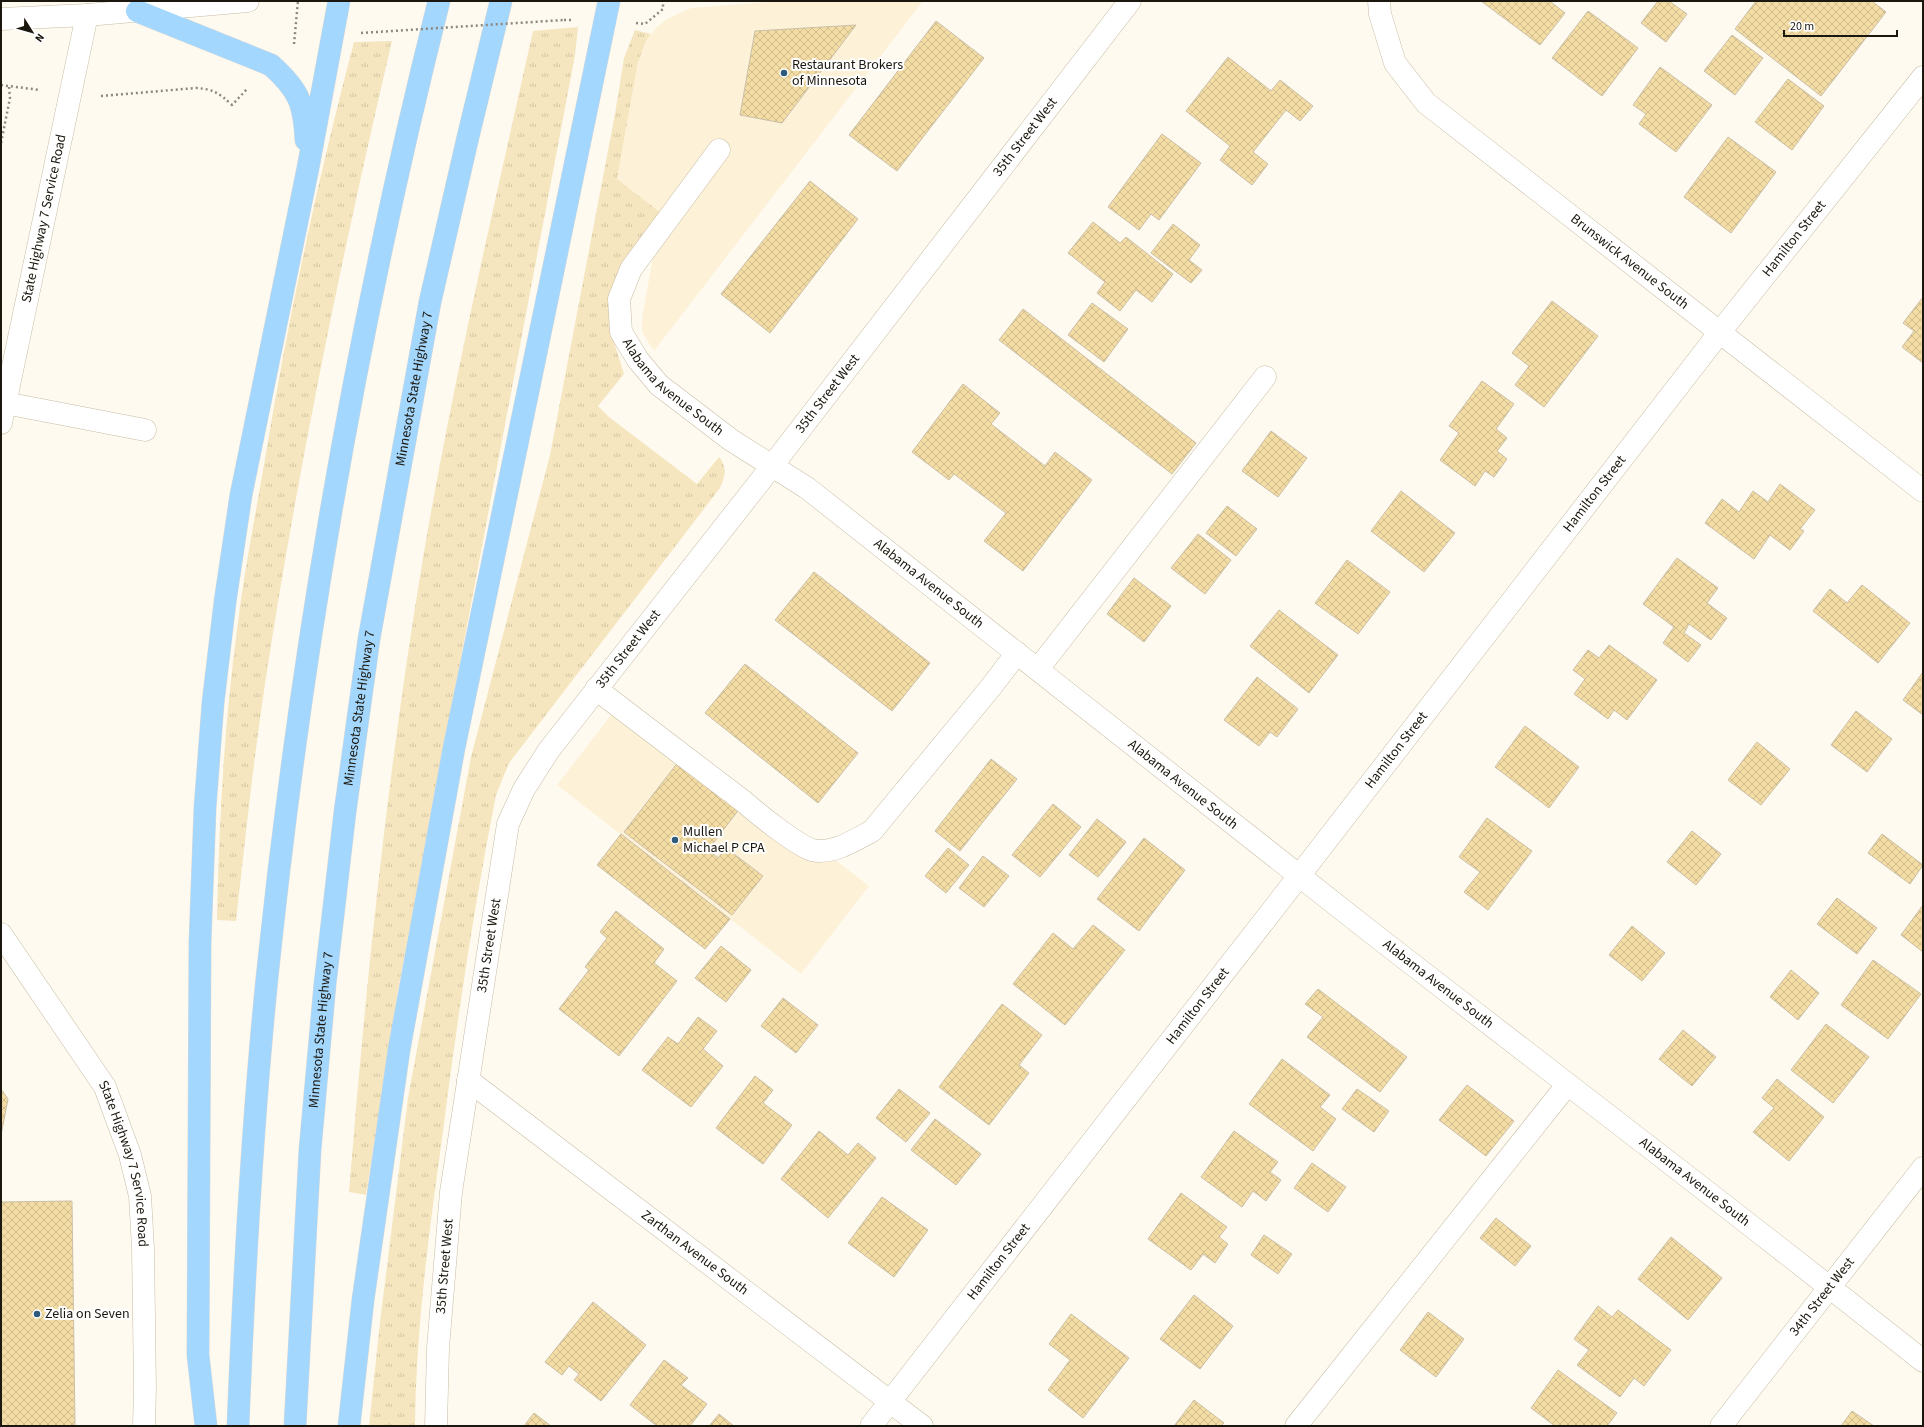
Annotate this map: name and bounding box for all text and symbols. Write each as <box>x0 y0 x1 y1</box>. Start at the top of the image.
north arrow <box>12 12 52 52</box>
scale bar <box>1784 12 1897 38</box>
text: 20 m <box>1790 18 1814 35</box>
text: N <box>31 30 48 45</box>
place label: Restaurant Brokers of Minnesota <box>792 55 903 91</box>
marker: Restaurant Brokers of Minnesota <box>779 68 789 78</box>
street label: 35th Street West <box>988 93 1062 181</box>
street label: State Highway 7 Service Road <box>17 132 72 305</box>
street label: Hamilton Street <box>1758 196 1831 281</box>
street label: Brunswick Avenue South <box>1566 209 1693 314</box>
street label: Minnesota State Highway 7 <box>390 310 438 468</box>
street label: Alabama Avenue South <box>617 334 728 441</box>
street label: 35th Street West <box>791 350 865 438</box>
street label: Hamilton Street <box>1558 451 1631 537</box>
street label: Alabama Avenue South <box>869 534 988 634</box>
street label: 35th Street West <box>591 605 666 693</box>
street label: Minnesota State Highway 7 <box>339 629 380 787</box>
street label: Hamilton Street <box>1360 707 1433 793</box>
street label: Alabama Avenue South <box>1123 735 1242 834</box>
place label: Mullen Michael P CPA <box>683 822 765 858</box>
marker: Mullen Michael P CPA <box>670 835 680 845</box>
street label: 35th Street West <box>472 897 506 994</box>
street label: Alabama Avenue South <box>1378 935 1498 1034</box>
street label: Minnesota State Highway 7 <box>304 951 339 1109</box>
street label: Hamilton Street <box>1161 963 1234 1049</box>
street label: State Highway 7 Service Road <box>93 1077 153 1248</box>
street label: Alabama Avenue South <box>1635 1133 1754 1231</box>
street label: Zarthan Avenue South <box>637 1205 753 1300</box>
street label: 35th Street West <box>431 1218 459 1315</box>
street label: Hamilton Street <box>962 1219 1035 1305</box>
street label: 34th Street West <box>1785 1253 1860 1341</box>
place label: Zelia on Seven <box>45 1304 130 1324</box>
marker: Zelia on Seven <box>32 1309 42 1319</box>

